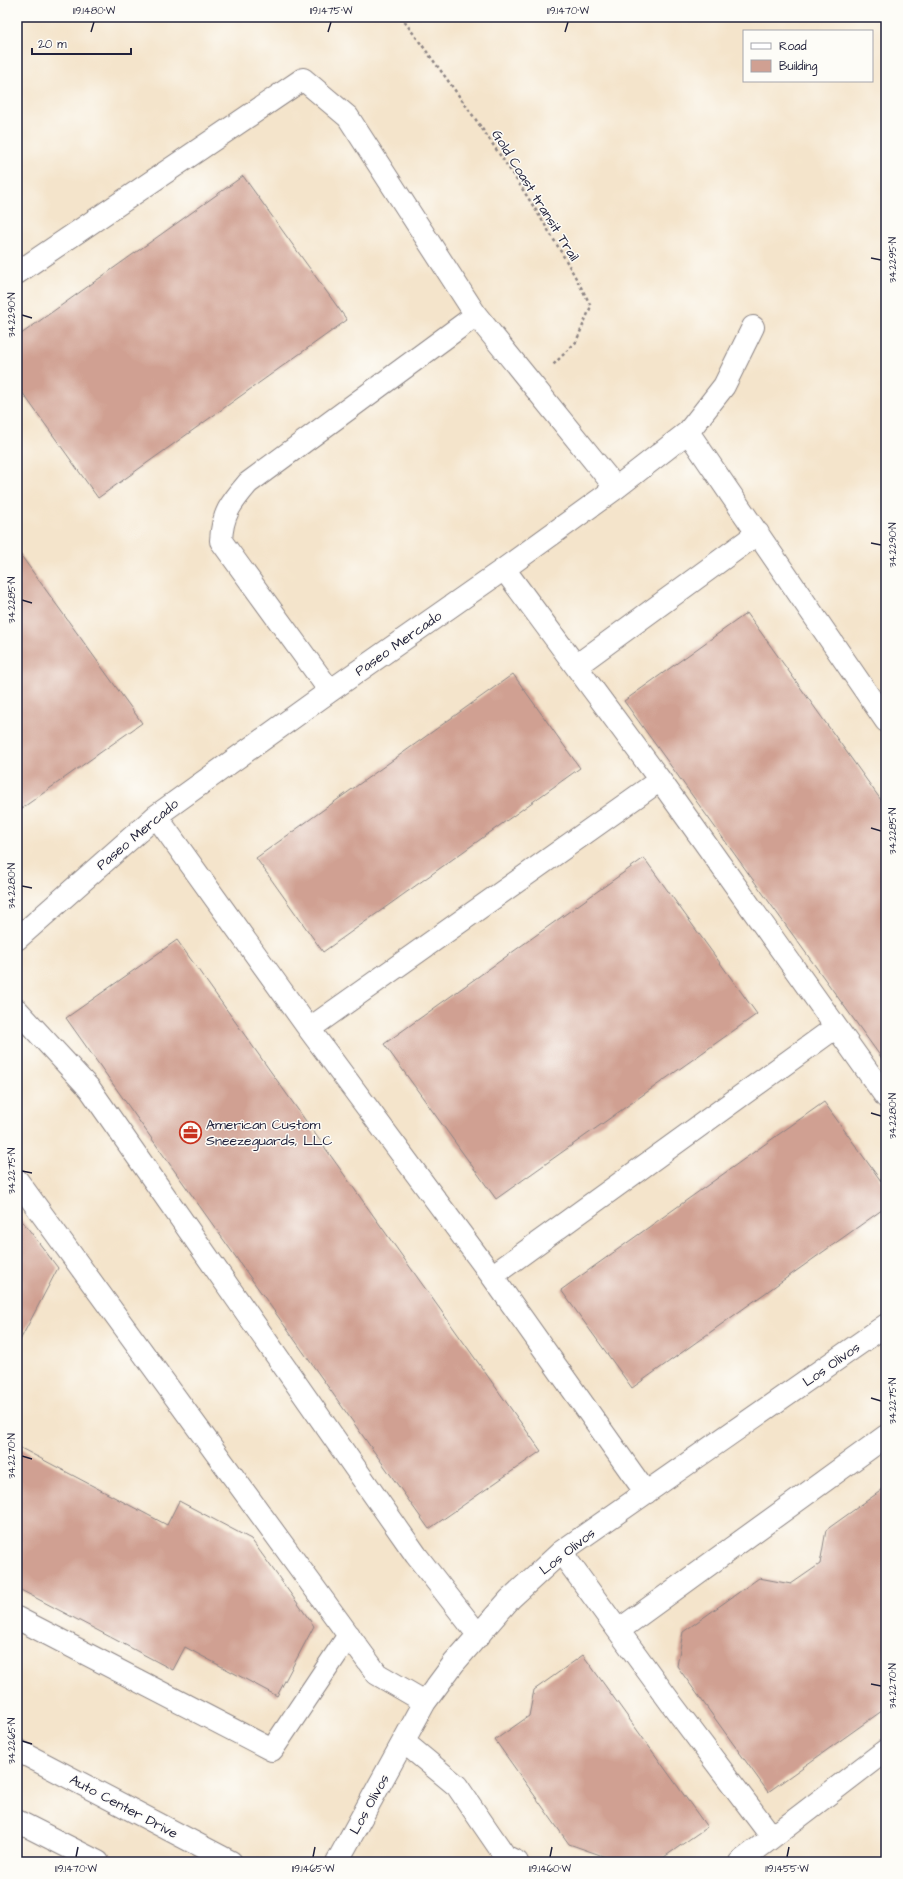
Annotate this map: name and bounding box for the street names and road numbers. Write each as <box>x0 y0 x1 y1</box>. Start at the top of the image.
street label: Gold Coast transit Trail <box>487 126 584 265</box>
street label: Paseo Mercado <box>351 606 446 681</box>
street label: Paseo Mercado <box>92 794 183 875</box>
street label: Los Olivos <box>799 1338 864 1392</box>
street label: Los Olivos <box>535 1524 600 1580</box>
street label: Auto Center Drive <box>66 1770 182 1844</box>
street label: Los Olivos <box>345 1771 395 1838</box>

